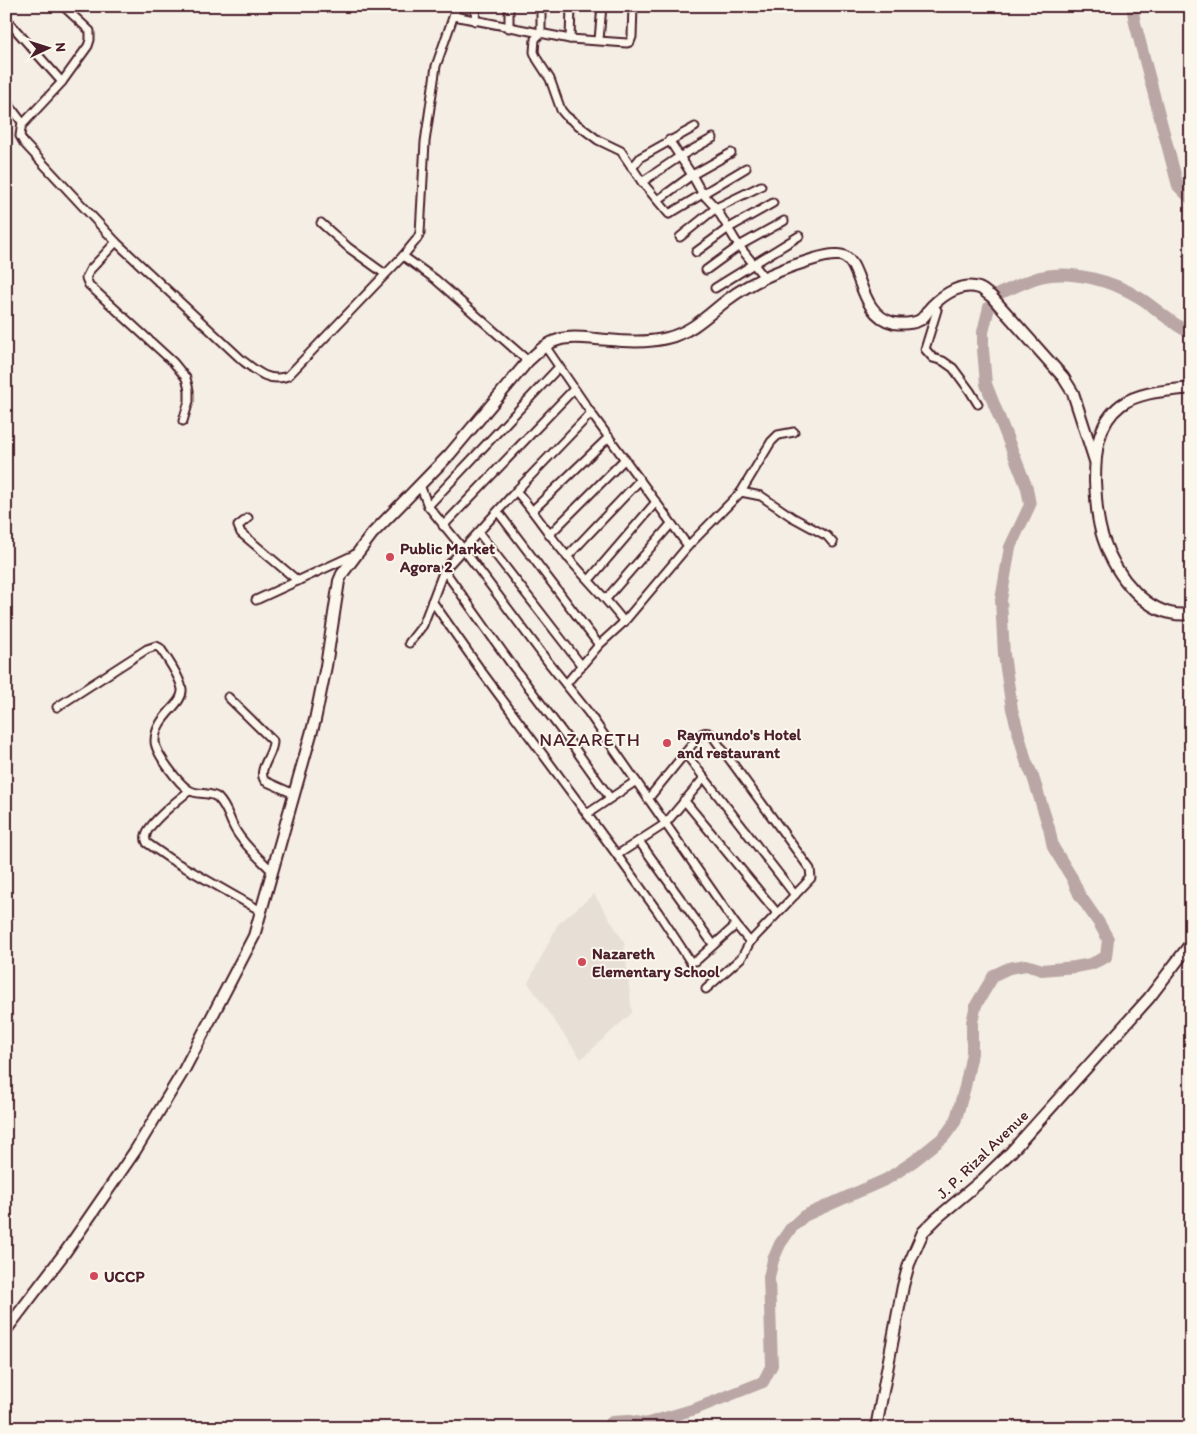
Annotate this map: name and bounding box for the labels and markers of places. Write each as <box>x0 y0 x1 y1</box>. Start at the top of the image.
place label: Public Market Agora 2 <box>399 539 495 577</box>
marker: Public Market Agora 2 <box>384 551 396 563</box>
place label: Raymundo's Hotel and restaurant <box>677 725 802 762</box>
marker: Raymundo's Hotel and restaurant <box>661 737 673 749</box>
place label: Nazareth Elementary School <box>592 944 720 982</box>
marker: Nazareth Elementary School <box>576 956 588 968</box>
place label: UCCP <box>104 1267 145 1286</box>
marker: UCCP <box>88 1270 100 1282</box>

